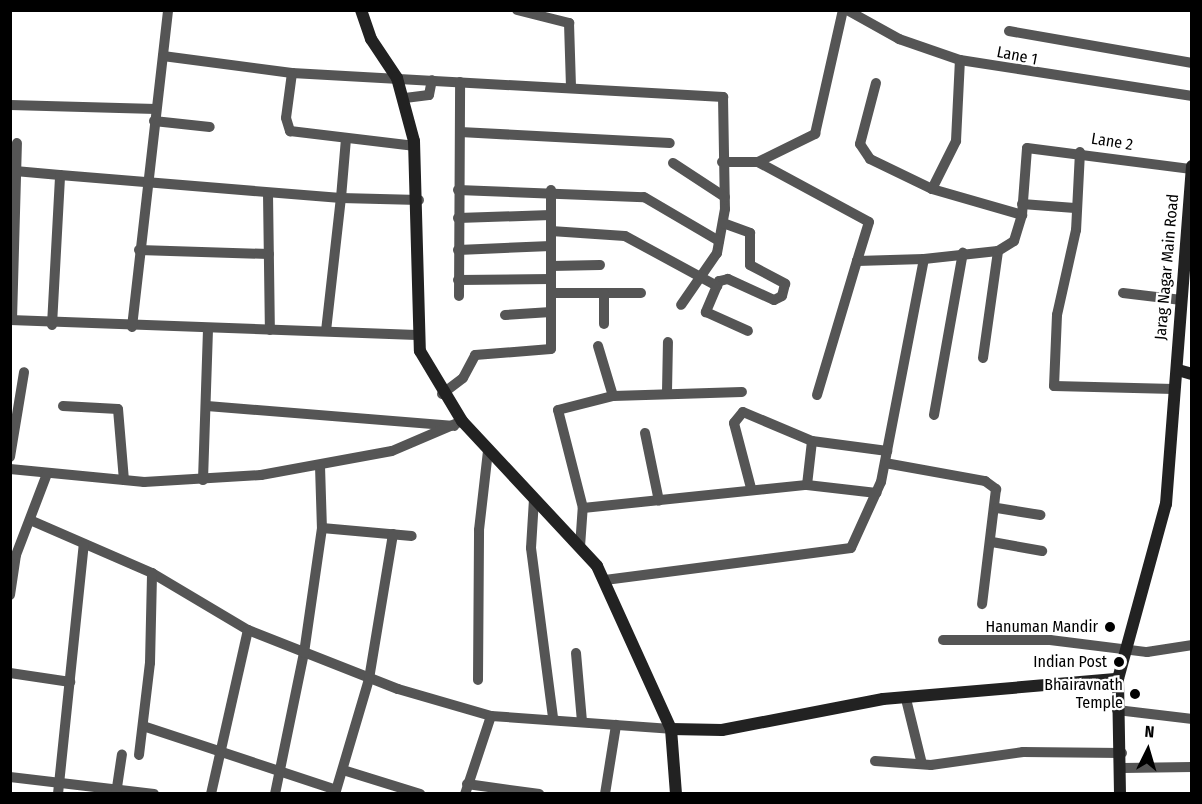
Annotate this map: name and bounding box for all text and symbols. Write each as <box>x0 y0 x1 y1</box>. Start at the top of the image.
street label: Lane 1 <box>995 43 1039 69</box>
street label: Lane 2 <box>1090 129 1134 155</box>
street label: Jarag Nagar Main Road <box>1151 193 1183 341</box>
place label: Hanuman Mandir <box>985 617 1098 637</box>
marker: Hanuman Mandir <box>1103 620 1117 634</box>
place label: Indian Post <box>1033 652 1107 672</box>
marker: Indian Post <box>1112 655 1126 669</box>
place label: Bhairavnath Temple <box>1044 675 1123 713</box>
marker: Bhairavnath Temple <box>1128 687 1142 701</box>
north arrow <box>1118 720 1178 780</box>
text: N <box>1144 722 1155 741</box>

